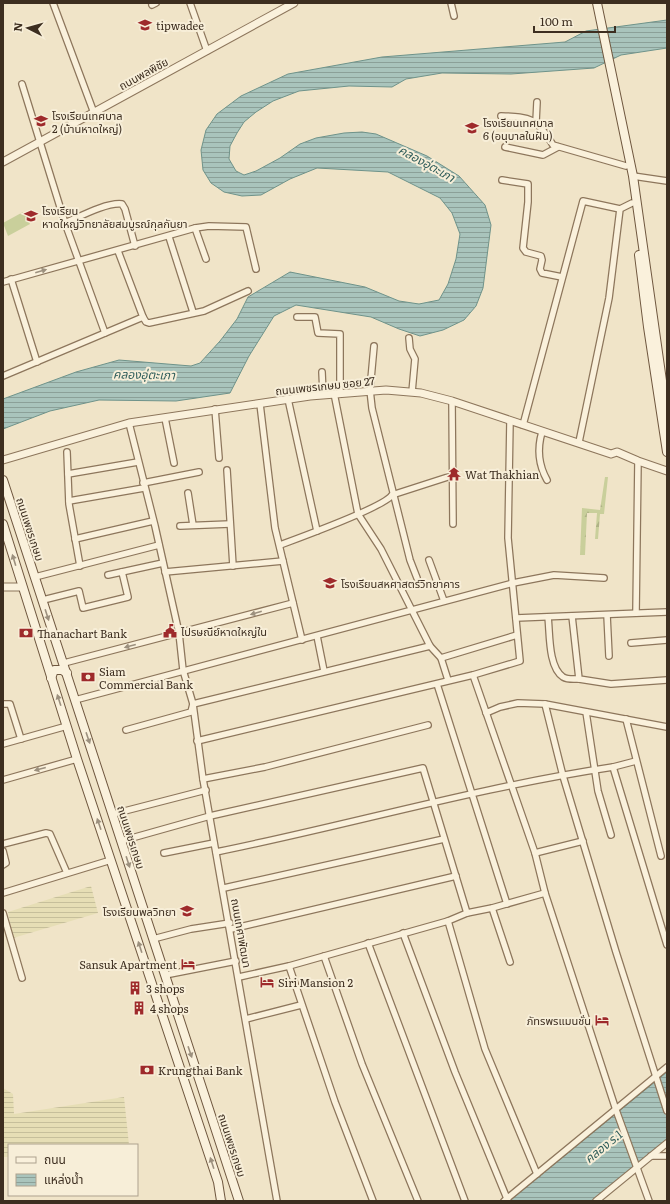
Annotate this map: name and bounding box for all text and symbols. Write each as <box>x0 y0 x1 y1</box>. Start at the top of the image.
north arrow <box>8 8 48 48</box>
scale bar <box>534 8 615 34</box>
text: 100 m <box>540 12 573 30</box>
school or university icon: tipwadee <box>137 17 153 33</box>
place label: tipwadee <box>156 17 204 33</box>
text: N <box>9 21 25 32</box>
street label: ถนนพลพิชัย <box>115 53 171 93</box>
place label: โรงเรียนเทศบาล 2 (บ้านหาดใหญ่) <box>52 107 123 136</box>
school or university icon: โรงเรียนเทศบาล 2 (บ้านหาดใหญ่) <box>33 113 49 129</box>
place label: โรงเรียนเทศบาล 6 (อนุบาลในฝัน) <box>483 114 554 143</box>
school or university icon: โรงเรียนเทศบาล 6 (อนุบาลในฝัน) <box>464 120 480 136</box>
water label: คลองอุ่ตะเภา <box>396 140 459 186</box>
place label: โรงเรียน หาดใหญ่วิทยาลัยสมบูรณ์กุลกันยา <box>42 202 188 231</box>
school or university icon: โรงเรียน หาดใหญ่วิทยาลัยสมบูรณ์กุลกันยา <box>23 208 39 224</box>
one-way arrow <box>35 268 47 274</box>
water label: คลองอุ่ตะเภา <box>113 364 176 384</box>
street label: ถนนเพชรเกษม ซอย 27 <box>274 372 376 398</box>
temple icon: Wat Thakhian <box>446 466 462 482</box>
place label: Wat Thakhian <box>465 466 539 482</box>
street label: ถนนเพชรเกษม <box>13 495 49 563</box>
one-way arrow <box>11 554 17 566</box>
school or university icon: โรงเรียนสหศาสตร์วิทยาคาร <box>322 575 338 591</box>
place label: โรงเรียนสหศาสตร์วิทยาคาร <box>341 575 460 591</box>
one-way arrow <box>45 609 51 621</box>
one-way arrow <box>249 610 261 616</box>
public building icon: ไปรษณีย์หาดใหญ่ใน <box>162 623 178 639</box>
place label: ไปรษณีย์หาดใหญ่ใน <box>180 623 267 639</box>
bank icon: Thanachart Bank <box>18 625 34 641</box>
place label: Thanachart Bank <box>37 625 127 641</box>
one-way arrow <box>124 643 136 649</box>
place label: Siam Commercial Bank <box>99 663 193 692</box>
bank icon: Siam Commercial Bank <box>80 669 96 685</box>
one-way arrow <box>55 694 61 706</box>
one-way arrow <box>85 733 91 745</box>
one-way arrow <box>34 767 46 773</box>
street label: ถนนเพชรเกษม <box>114 803 150 871</box>
one-way arrow <box>96 817 102 829</box>
one-way arrow <box>125 856 131 868</box>
street label: ถนนเทศาพัฒนา <box>228 897 256 969</box>
place label: โรงเรียนพลวิทยา <box>103 903 176 919</box>
school or university icon: โรงเรียนพลวิทยา <box>179 903 195 919</box>
one-way arrow <box>137 941 143 953</box>
place label: Sansuk Apartment <box>79 956 178 972</box>
hotel icon: Sansuk Apartment <box>180 956 196 972</box>
hotel icon: Siri Mansion 2 <box>259 974 275 990</box>
place label: Siri Mansion 2 <box>278 974 354 990</box>
building icon: 3 shops <box>127 980 143 996</box>
place label: 3 shops <box>146 980 184 996</box>
building icon: 4 shops <box>131 1000 147 1016</box>
place label: 4 shops <box>150 1000 188 1016</box>
place label: ภัทรพรแมนชั่น <box>527 1012 591 1028</box>
hotel icon: ภัทรพรแมนชั่น <box>594 1012 610 1028</box>
one-way arrow <box>187 1046 193 1058</box>
bank icon: Krungthai Bank <box>139 1062 155 1078</box>
place label: Krungthai Bank <box>158 1062 243 1078</box>
street label: ถนนเพชรเกษม <box>215 1111 251 1179</box>
water label: คลอง ร.1 <box>580 1125 626 1167</box>
legend <box>8 1144 138 1196</box>
text: ถนน <box>44 1150 66 1168</box>
one-way arrow <box>208 1157 214 1169</box>
text: แหล่งน้ำ <box>44 1170 83 1188</box>

